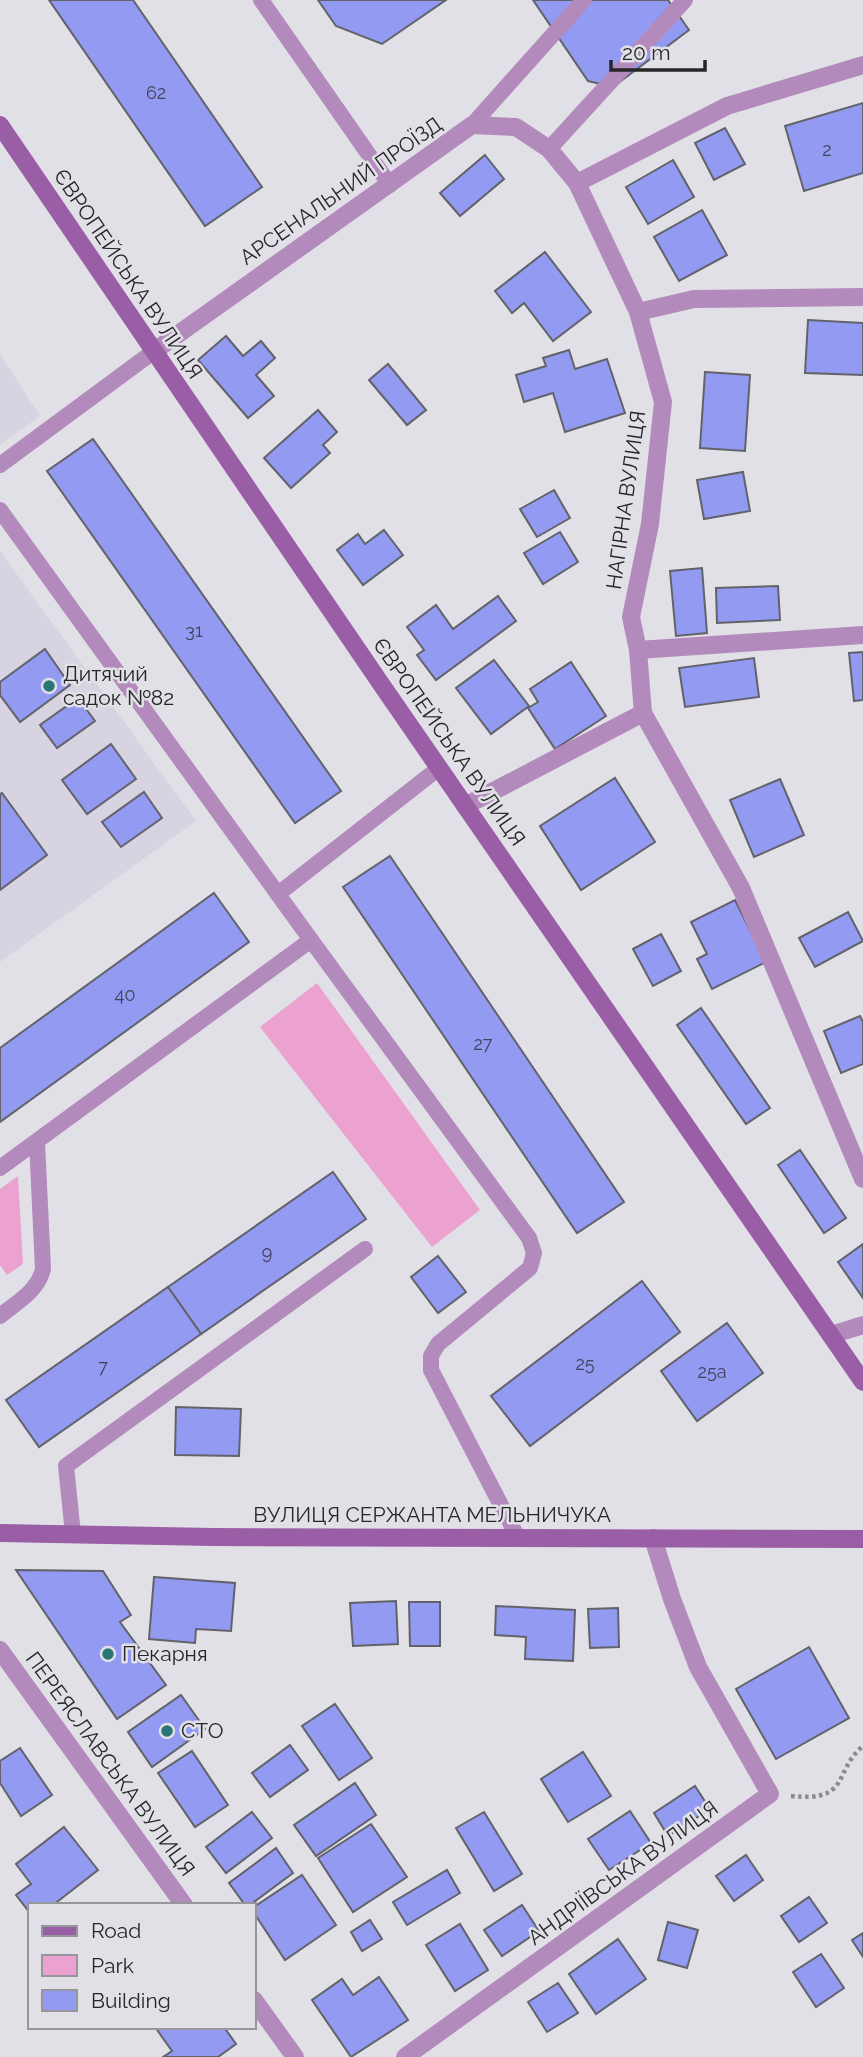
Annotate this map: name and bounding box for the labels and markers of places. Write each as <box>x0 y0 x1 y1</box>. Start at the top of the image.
place label: Дитячий садок №82 <box>63 661 174 710</box>
marker: Дитячий садок №82 <box>41 678 57 694</box>
place label: Пекарня <box>122 1641 208 1666</box>
marker: Пекарня <box>100 1646 116 1662</box>
place label: СТО <box>181 1718 223 1743</box>
marker: СТО <box>159 1723 175 1739</box>

